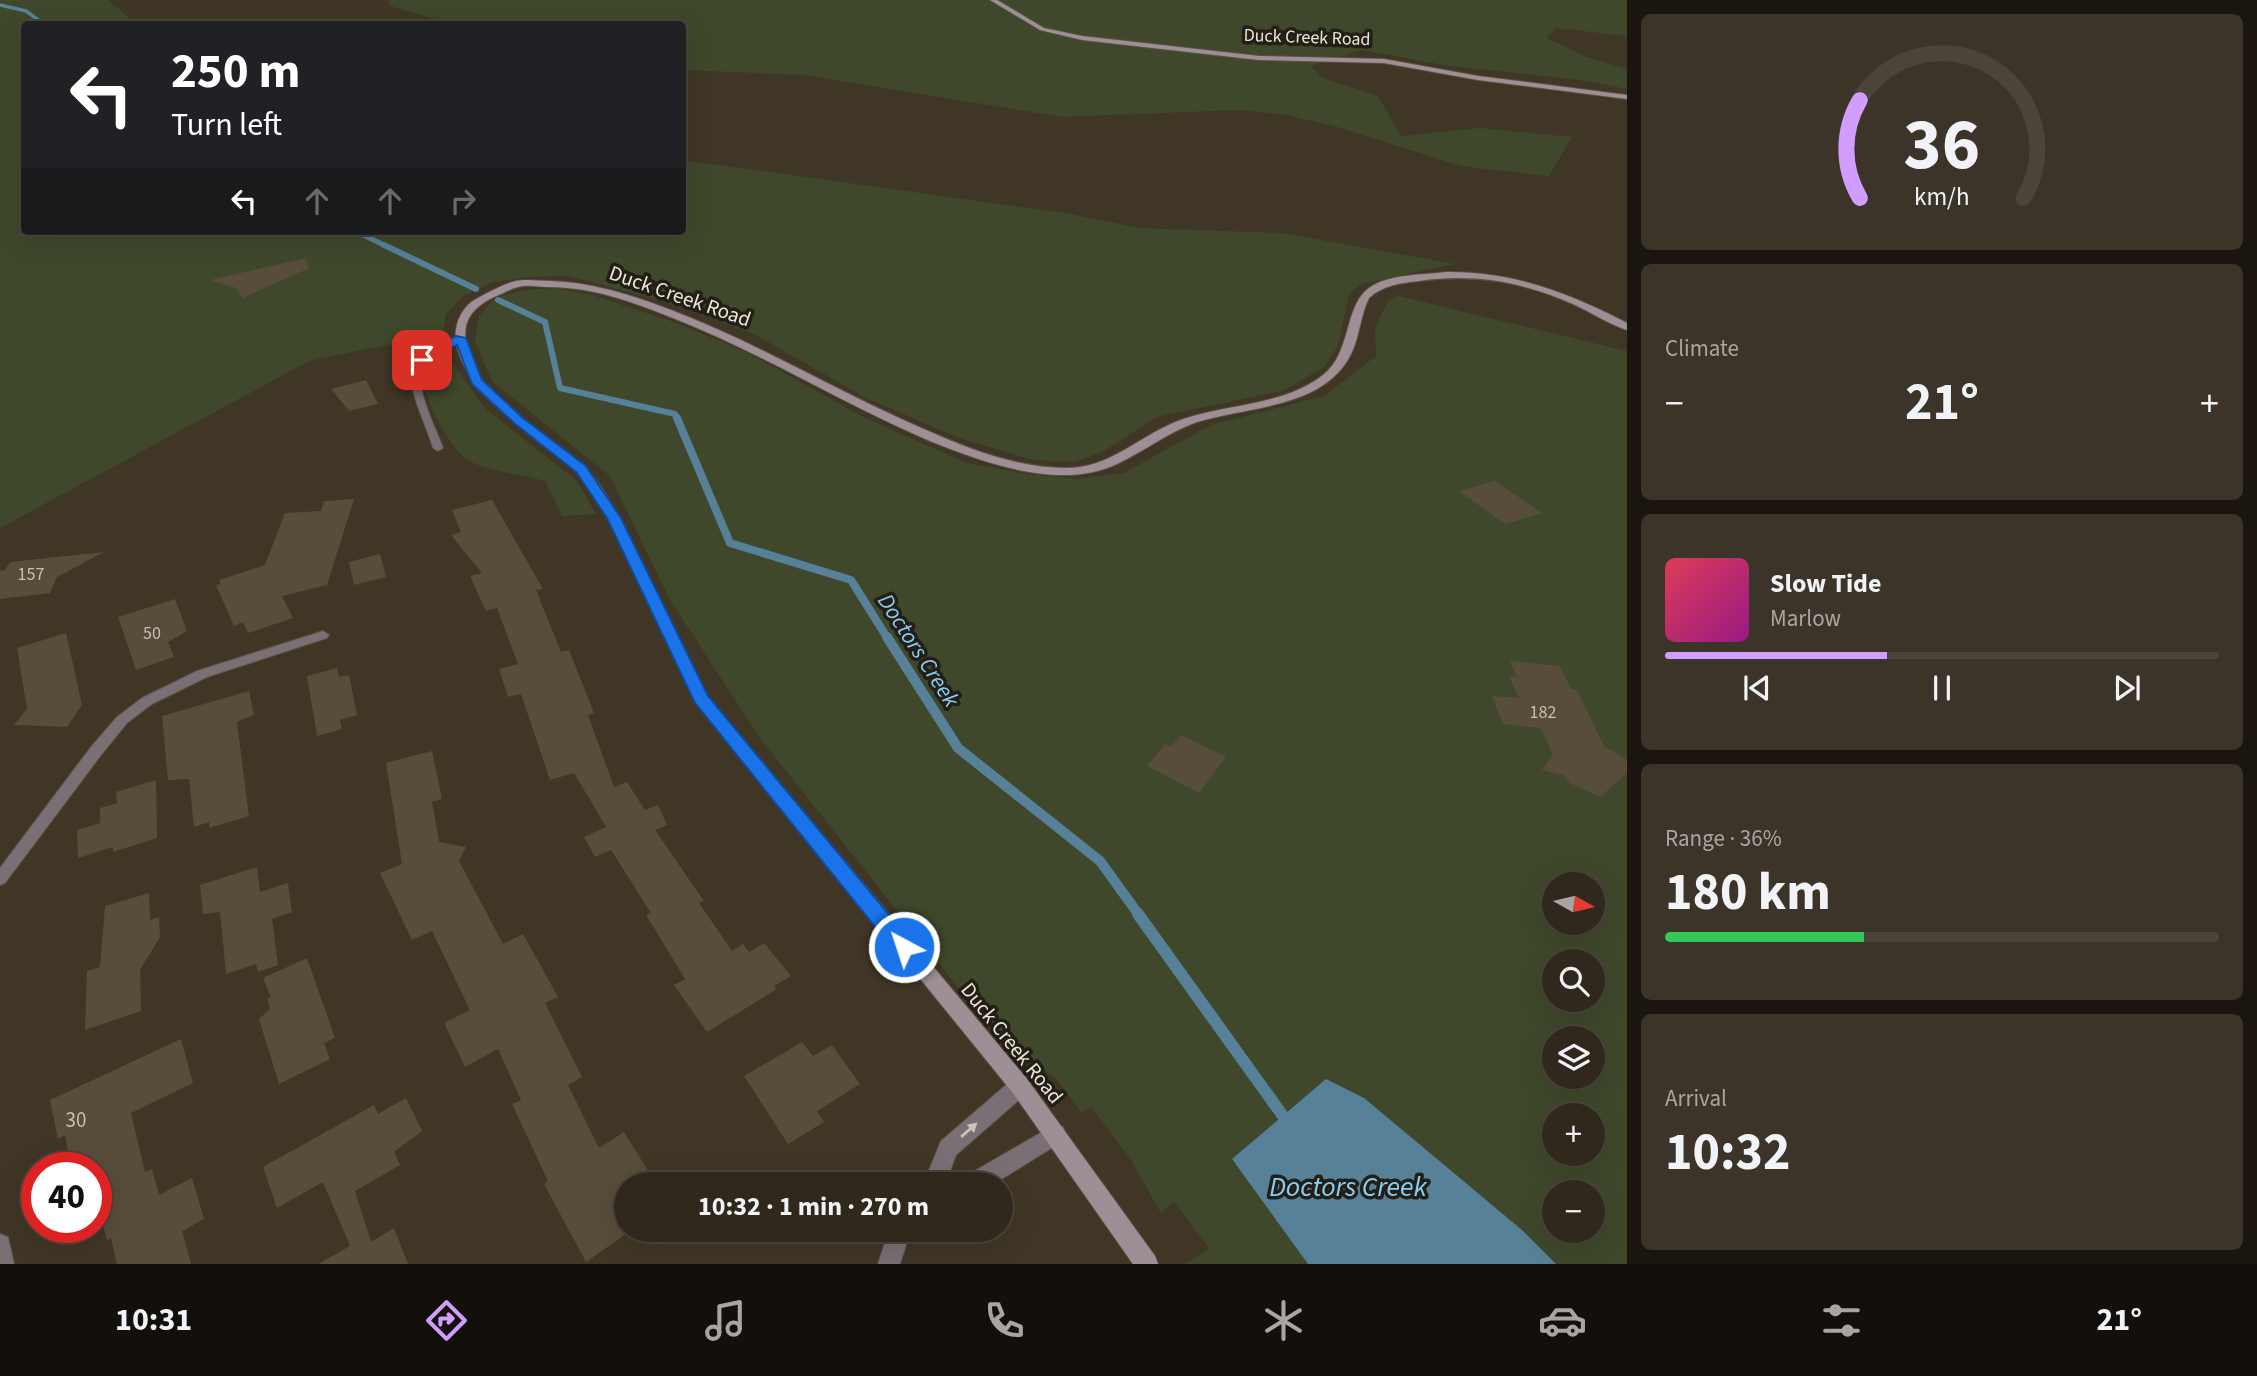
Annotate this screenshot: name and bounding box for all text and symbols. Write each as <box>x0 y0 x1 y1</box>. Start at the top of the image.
street label: Duck Creek Road <box>1243 23 1371 52</box>
text: 250 m <box>171 37 300 107</box>
icon: left <box>56 49 147 140</box>
text: 36 <box>1904 93 1980 197</box>
text: Turn left <box>171 102 282 148</box>
text: km/h <box>1914 179 1970 215</box>
icon: left <box>225 182 263 220</box>
icon: ahead <box>298 182 336 220</box>
icon: ahead <box>371 182 409 220</box>
icon: right <box>444 182 482 220</box>
street label: Duck Creek Road <box>605 258 755 334</box>
pin <box>392 330 452 390</box>
text: Climate <box>1665 332 1739 365</box>
icon: arrive <box>403 341 441 379</box>
text: 21° <box>1905 366 1979 440</box>
text: − <box>1665 377 1684 431</box>
text: + <box>2200 377 2219 431</box>
house number: 157 <box>18 562 44 587</box>
text: Slow Tide <box>1770 565 1881 602</box>
water label: Doctors Creek <box>870 587 968 714</box>
text: Marlow <box>1770 602 1841 635</box>
house number: 50 <box>143 621 161 646</box>
icon: previous <box>1738 669 1776 707</box>
icon: pause <box>1923 669 1961 707</box>
icon: next <box>2108 669 2146 707</box>
house number: 182 <box>1530 700 1556 725</box>
text: Range · 36% <box>1665 822 1782 855</box>
text: 180 km <box>1665 856 1831 930</box>
north arrow <box>1542 872 1605 934</box>
map controls <box>1542 872 1605 1243</box>
position arrow <box>867 910 941 984</box>
button: search <box>1542 949 1605 1012</box>
street label: Duck Creek Road <box>954 976 1070 1110</box>
button: layers <box>1542 1026 1605 1089</box>
text: Arrival <box>1665 1082 1727 1115</box>
button: + <box>1542 1103 1605 1166</box>
house number: 30 <box>66 1105 86 1135</box>
text: 10:32 <box>1665 1116 1790 1190</box>
one-way arrow <box>960 1122 978 1138</box>
speed limit sign: 40 <box>21 1152 112 1243</box>
water label: Doctors Creek <box>1269 1167 1427 1207</box>
button: − <box>1542 1180 1605 1243</box>
text: 10:32 · 1 min · 270 m <box>698 1188 929 1225</box>
icon: directions <box>422 1296 471 1345</box>
icon: music <box>701 1296 750 1345</box>
icon: phone <box>980 1296 1029 1345</box>
icon: climate <box>1259 1296 1308 1345</box>
icon: car <box>1538 1296 1587 1345</box>
icon: filters <box>1817 1296 1866 1345</box>
text: 10:31 <box>115 1297 192 1343</box>
text: 21° <box>2096 1297 2142 1343</box>

